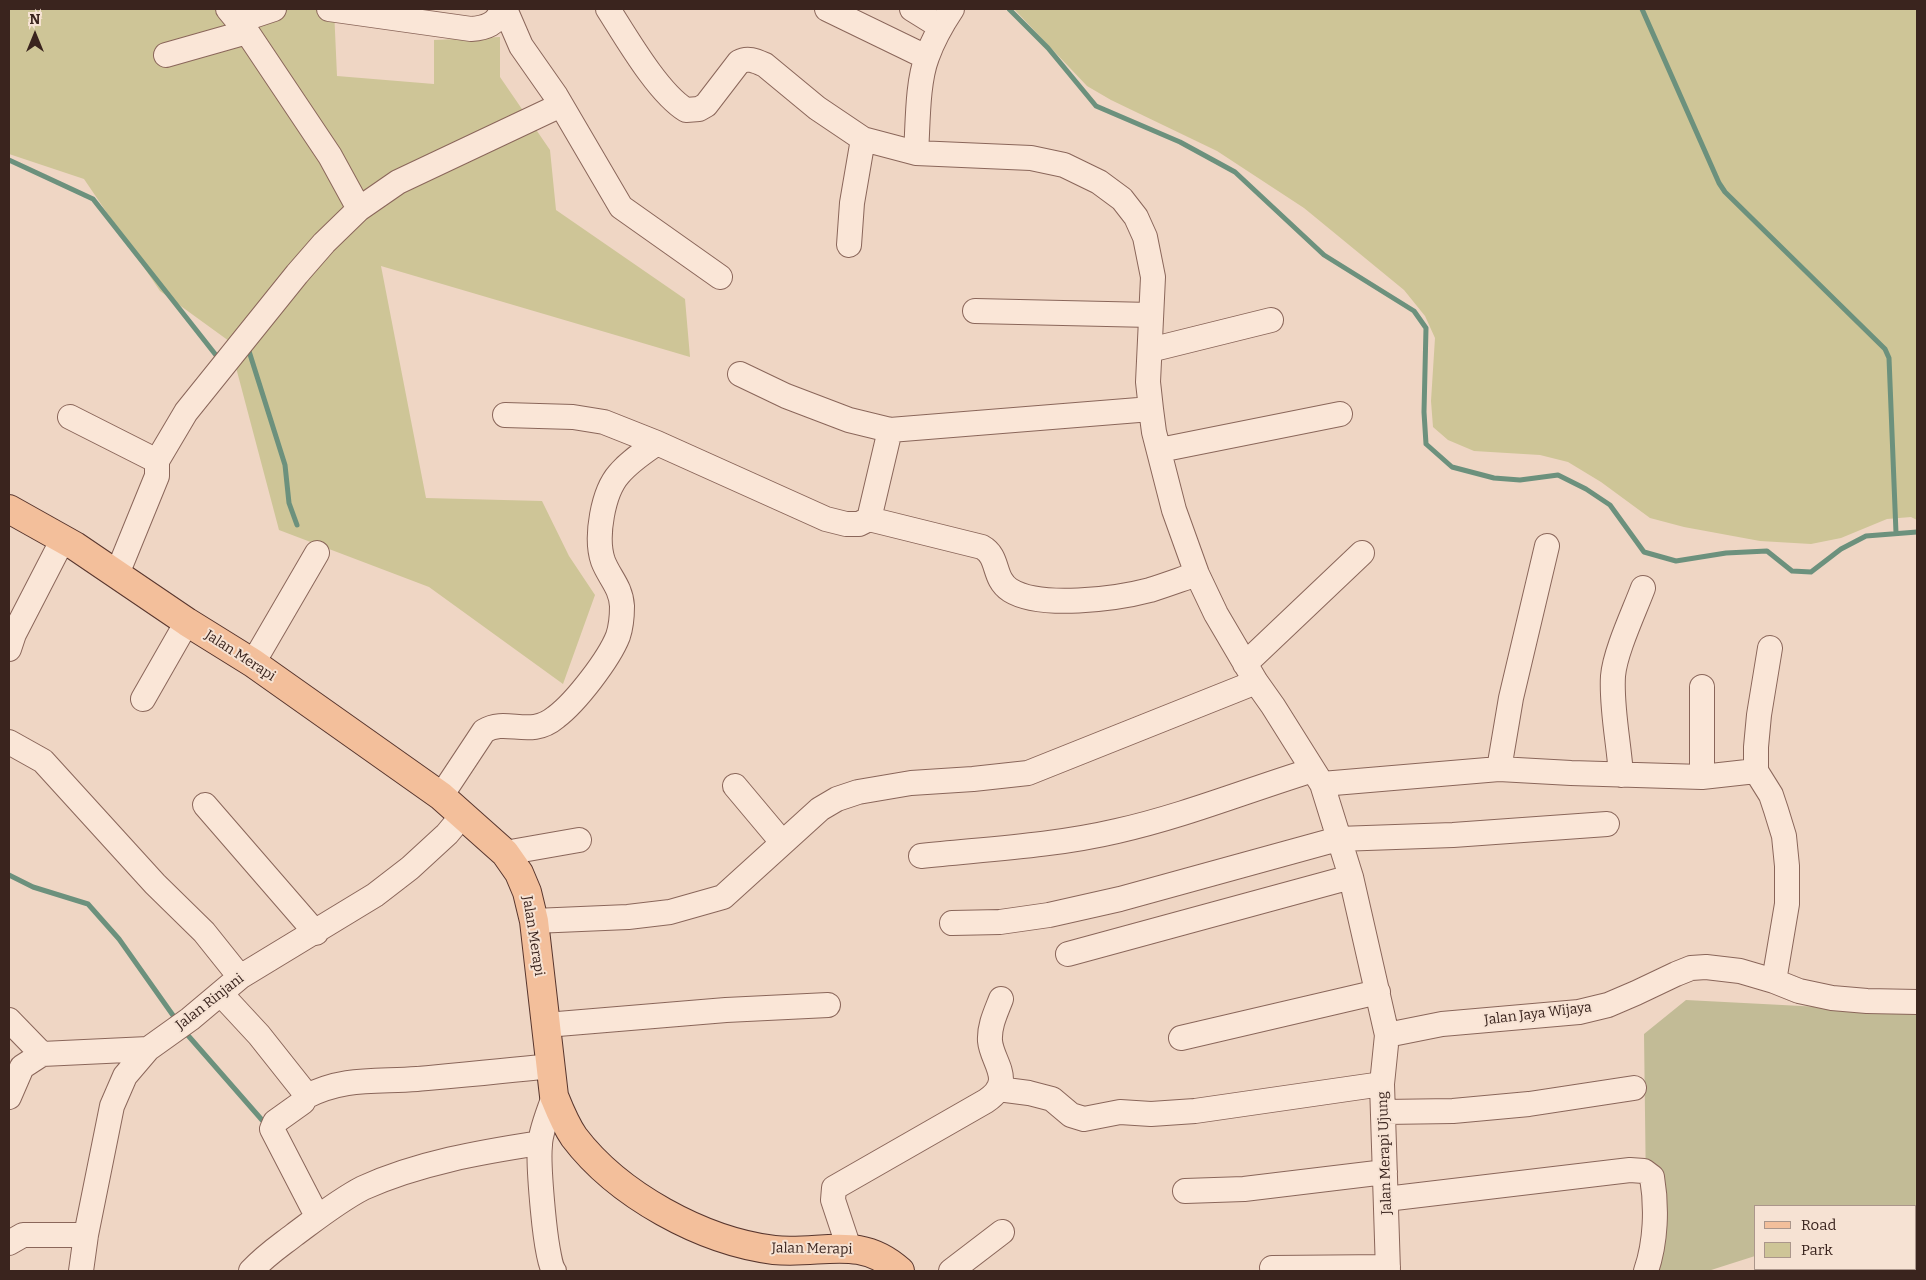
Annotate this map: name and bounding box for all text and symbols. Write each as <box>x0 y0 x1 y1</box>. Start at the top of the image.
north arrow <box>10 10 60 60</box>
text: N <box>30 11 40 28</box>
street label: Jalan Merapi <box>201 627 279 685</box>
street label: Jalan Merapi <box>518 895 548 977</box>
street label: Jalan Rinjani <box>173 970 247 1034</box>
street label: Jalan Jaya Wijaya <box>1483 999 1593 1029</box>
street label: Jalan Merapi Ujung <box>1374 1091 1396 1215</box>
legend <box>1754 1205 1916 1270</box>
text: Road <box>1801 1216 1836 1234</box>
street label: Jalan Merapi <box>771 1240 853 1258</box>
text: Park <box>1801 1241 1833 1259</box>

